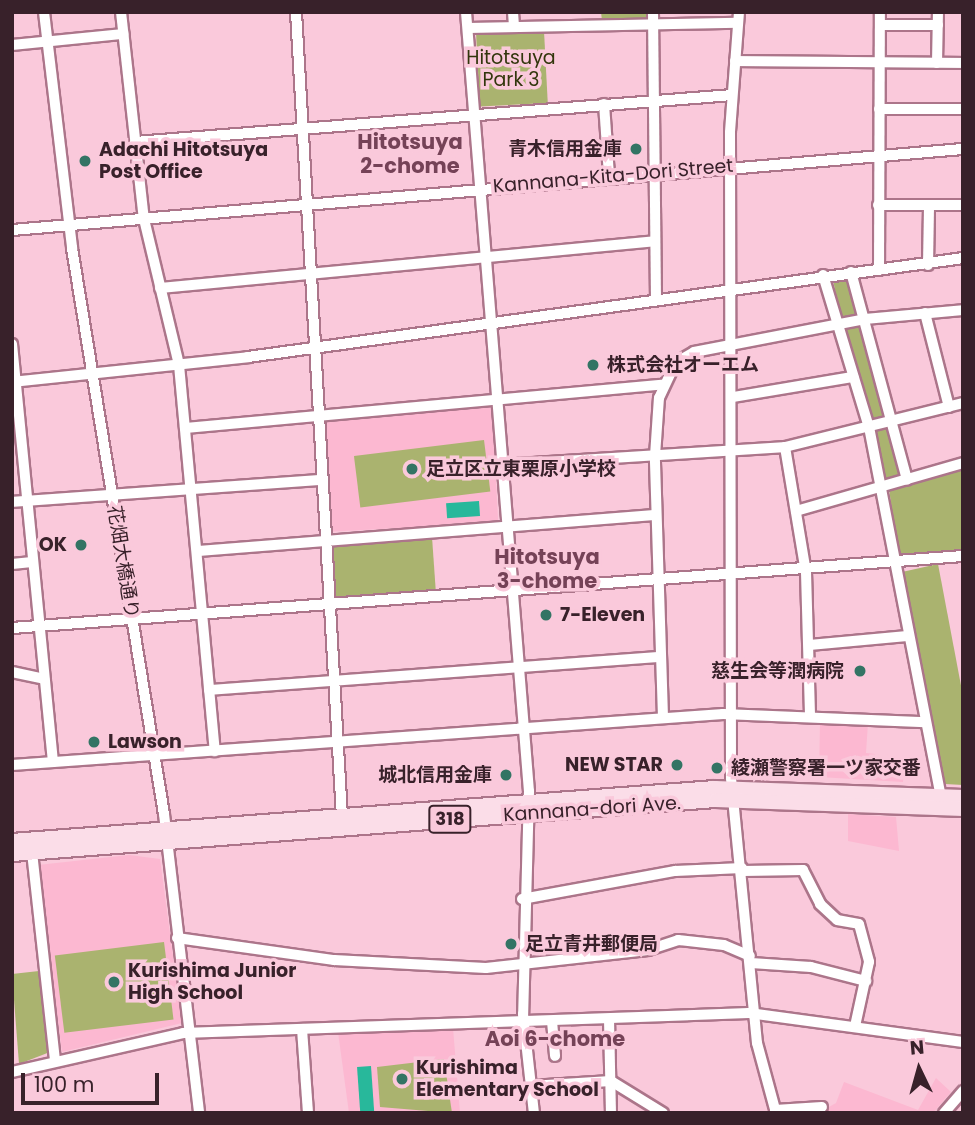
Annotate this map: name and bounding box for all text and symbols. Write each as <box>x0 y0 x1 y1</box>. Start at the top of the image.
park label: Hitotsuya Park 3 <box>466 47 556 91</box>
district label: Hitotsuya 2-chome <box>357 129 463 179</box>
place label: 青木信用金庫 <box>508 138 622 160</box>
place label: Adachi Hitotsuya Post Office <box>99 139 268 183</box>
marker: 青木信用金庫 <box>628 141 644 157</box>
marker: Adachi Hitotsuya Post Office <box>77 153 93 169</box>
street label: Kannana-Kita-Dori Street <box>492 154 734 198</box>
place label: 株式会社オーエム <box>607 354 759 376</box>
marker: 株式会社オーエム <box>585 357 601 373</box>
place label: 足立区立東栗原小学校 <box>426 458 616 480</box>
marker: 足立区立東栗原小学校 <box>404 461 420 477</box>
street label: 花畑大橋通り <box>103 504 143 620</box>
place label: OK <box>39 534 67 556</box>
marker: OK <box>73 537 89 553</box>
district label: Hitotsuya 3-chome <box>494 544 600 594</box>
place label: 7-Eleven <box>560 604 645 626</box>
marker: 7-Eleven <box>538 607 554 623</box>
place label: 慈生会等潤病院 <box>711 660 844 682</box>
marker: 慈生会等潤病院 <box>850 661 870 681</box>
place label: Lawson <box>108 731 182 753</box>
marker: Lawson <box>86 734 102 750</box>
place label: NEW STAR <box>565 754 663 776</box>
marker: NEW STAR <box>669 757 685 773</box>
place label: 綾瀬警察署一ツ家交番 <box>731 757 921 779</box>
marker: 綾瀬警察署一ツ家交番 <box>709 760 725 776</box>
place label: 城北信用金庫 <box>378 764 492 786</box>
marker: 城北信用金庫 <box>498 767 514 783</box>
street label: Kannana-dori Ave. <box>502 791 682 827</box>
road number: 318 <box>427 804 473 834</box>
place label: 足立青井郵便局 <box>525 933 658 955</box>
marker: 足立青井郵便局 <box>503 936 519 952</box>
place label: Kurishima Junior High School <box>128 960 296 1004</box>
marker: Kurishima Junior High School <box>106 974 122 990</box>
district label: Aoi 6-chome <box>485 1026 625 1052</box>
north arrow <box>884 1034 954 1104</box>
text: N <box>909 1034 925 1062</box>
place label: Kurishima Elementary School <box>416 1057 599 1101</box>
scale bar <box>24 1058 163 1102</box>
text: 100 m <box>34 1070 94 1099</box>
marker: Kurishima Elementary School <box>394 1071 410 1087</box>

